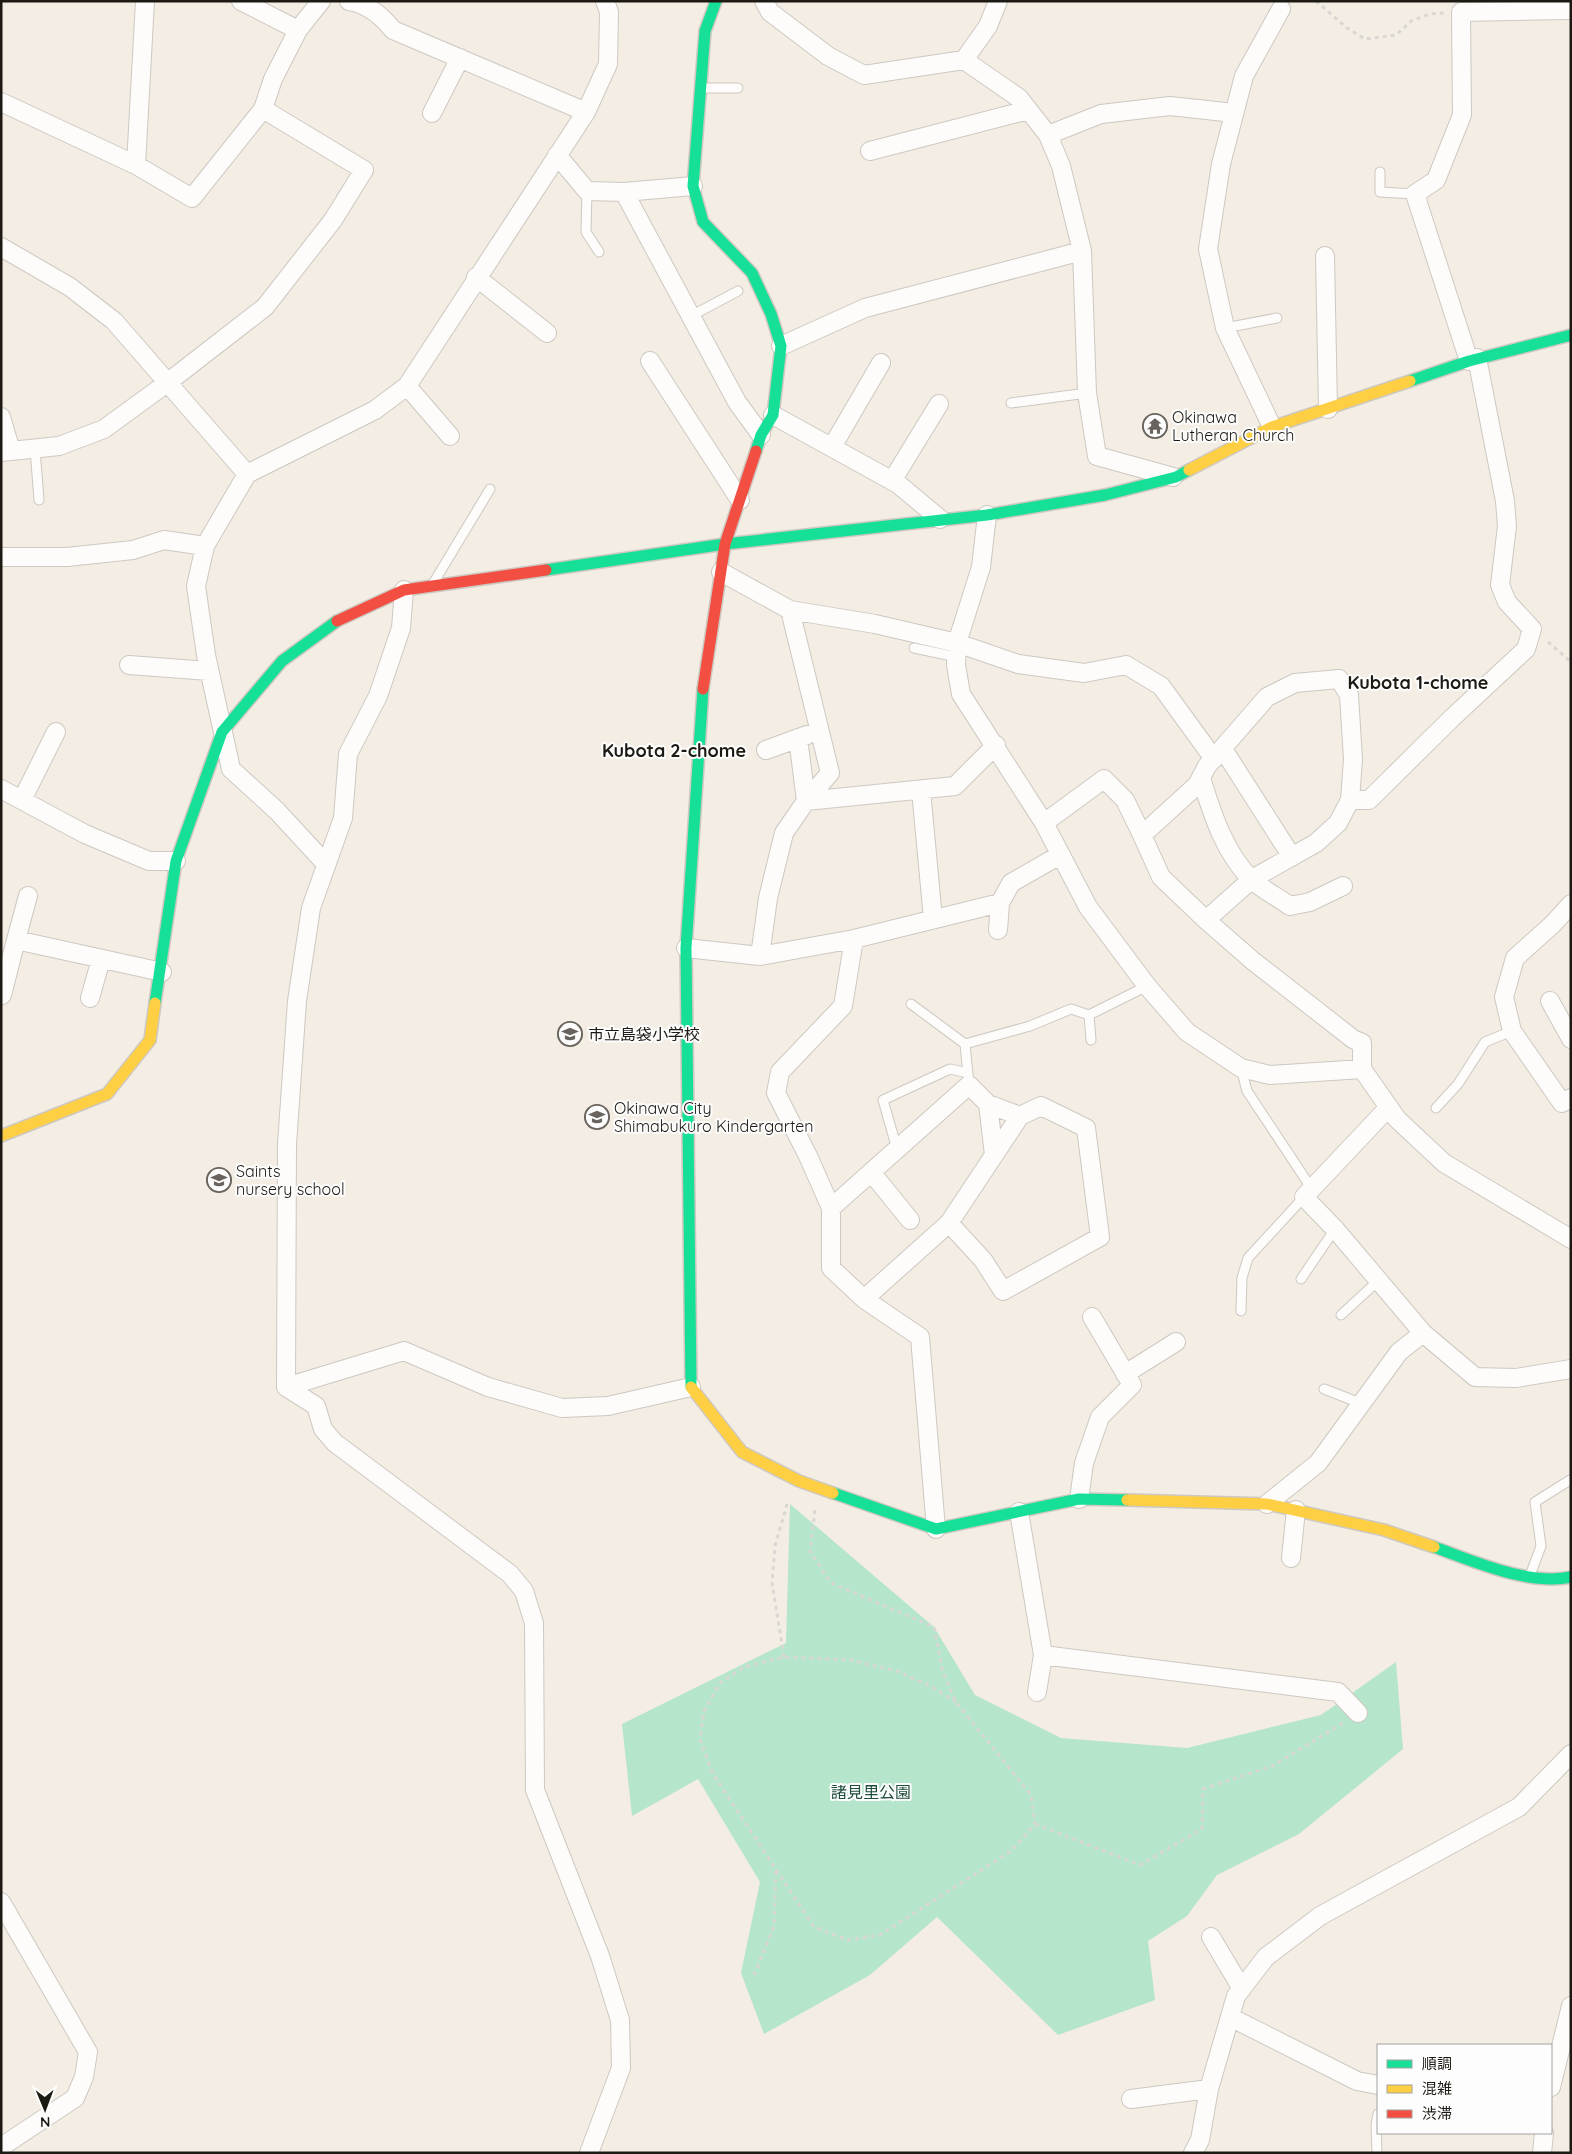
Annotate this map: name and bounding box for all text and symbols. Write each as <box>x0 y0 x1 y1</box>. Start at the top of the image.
place label: Okinawa Lutheran Church <box>1172 407 1294 445</box>
temple icon: Okinawa Lutheran Church <box>1142 413 1168 439</box>
district label: Kubota 1-chome <box>1348 671 1488 694</box>
district label: Kubota 2-chome <box>602 739 746 762</box>
school or university icon: 市立島袋小学校 <box>557 1021 583 1047</box>
place label: 市立島袋小学校 <box>588 1024 700 1044</box>
place label: Okinawa City Shimabukuro Kindergarten <box>614 1098 814 1136</box>
school or university icon: Okinawa City Shimabukuro Kindergarten <box>584 1104 610 1130</box>
place label: Saints nursery school <box>236 1161 345 1199</box>
school or university icon: Saints nursery school <box>206 1167 232 1193</box>
park label: 諸見里公園 <box>831 1782 911 1802</box>
legend <box>1377 2044 1552 2134</box>
text: 順調 <box>1422 2054 1452 2073</box>
text: 混雑 <box>1422 2079 1452 2098</box>
north arrow <box>20 2084 70 2134</box>
text: 渋滞 <box>1422 2104 1452 2123</box>
text: N <box>40 2113 51 2131</box>

